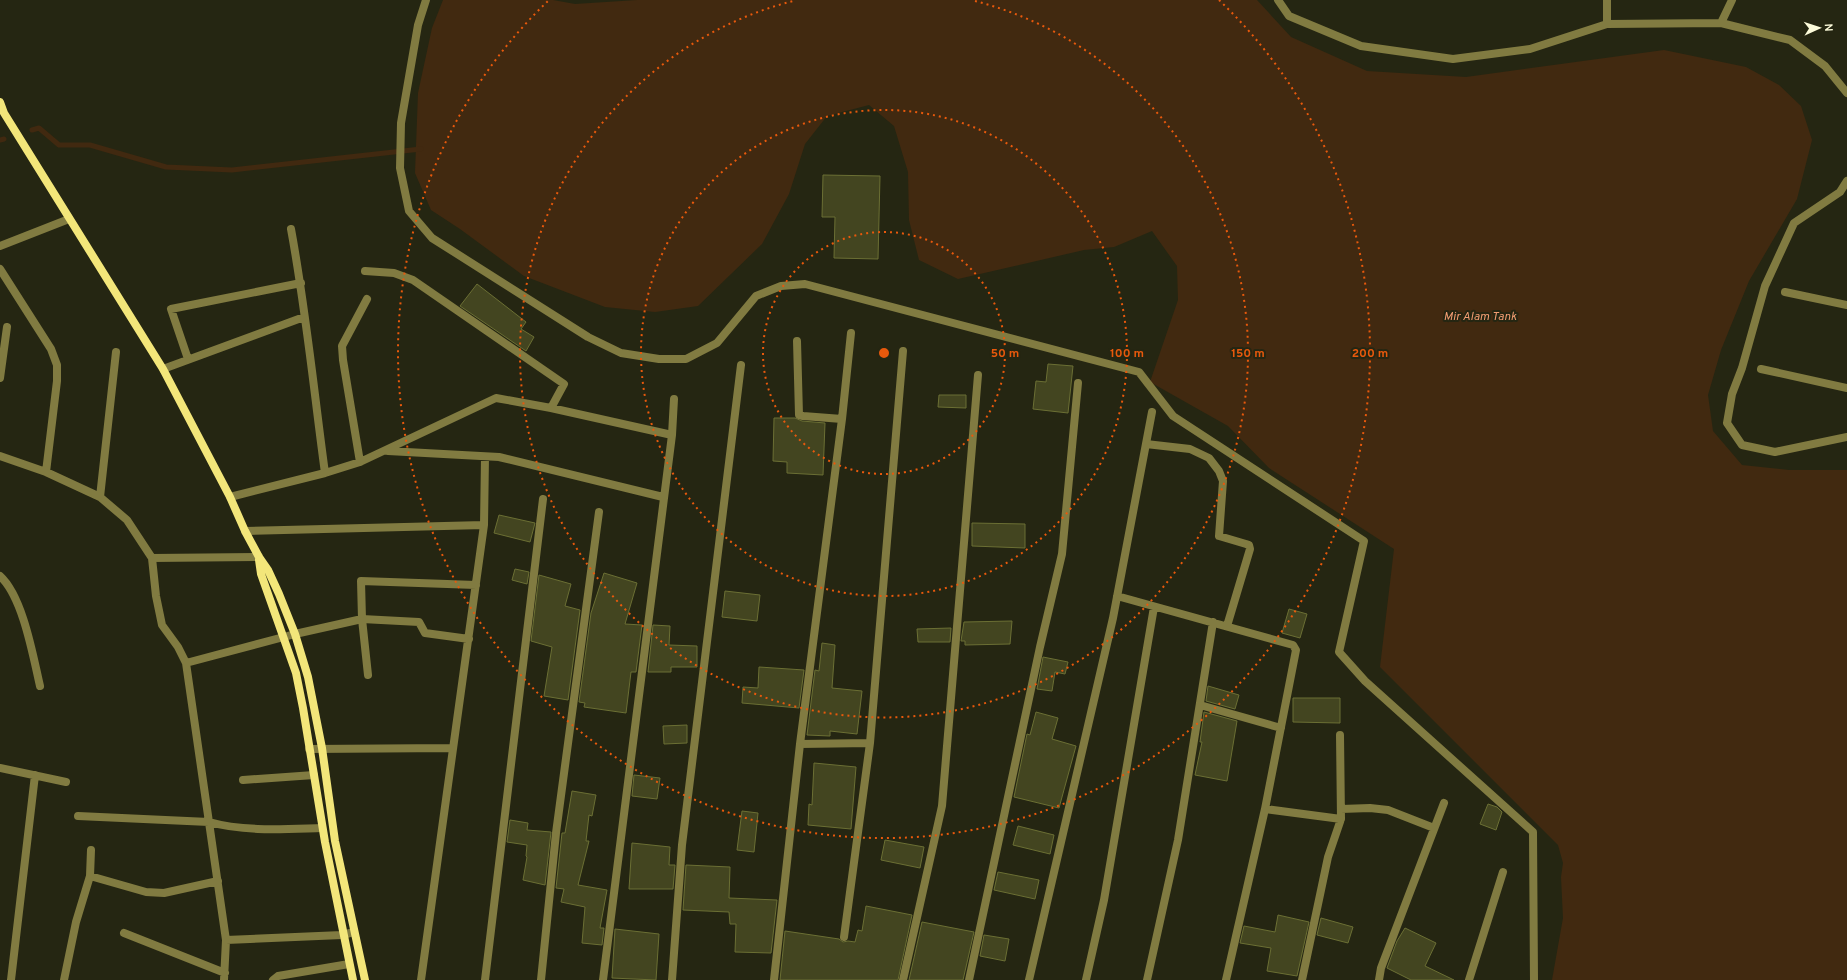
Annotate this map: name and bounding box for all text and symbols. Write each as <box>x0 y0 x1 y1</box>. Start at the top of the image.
north arrow <box>1799 8 1839 48</box>
text: N <box>1821 23 1835 32</box>
water label: Mir Alam Tank <box>1444 309 1517 325</box>
centre of rings <box>877 346 891 360</box>
text: 50 m <box>991 346 1019 362</box>
text: 100 m <box>1110 346 1144 362</box>
text: 150 m <box>1231 346 1265 362</box>
text: 200 m <box>1352 346 1388 362</box>

